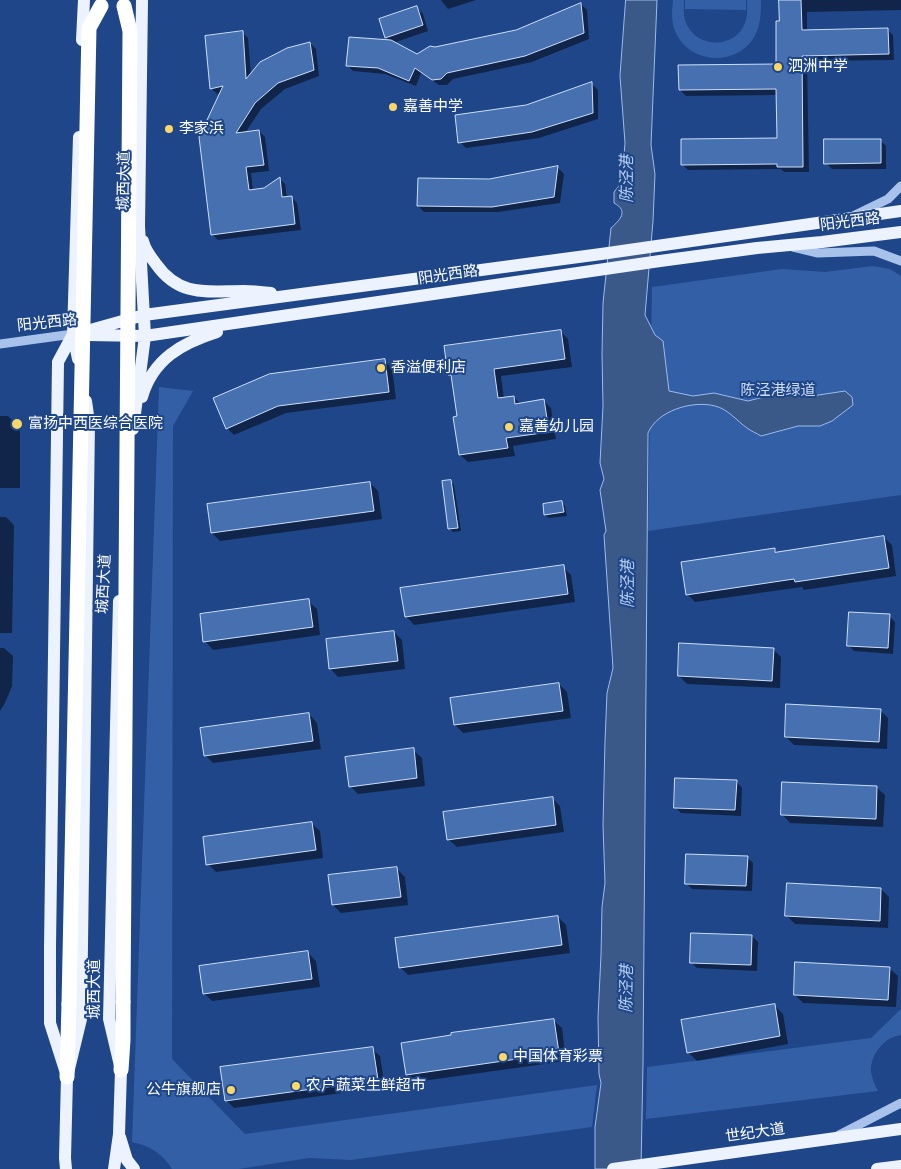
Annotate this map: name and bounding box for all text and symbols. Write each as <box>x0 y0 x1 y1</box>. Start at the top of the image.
place label: 泗洲中学 <box>788 58 848 76</box>
marker: 泗洲中学 <box>772 61 784 73</box>
place label: 嘉善中学 <box>403 98 463 116</box>
marker: 嘉善中学 <box>387 101 399 113</box>
place label: 李家浜 <box>179 120 224 138</box>
marker: 李家浜 <box>163 123 175 135</box>
street label: 城西大道 <box>114 151 134 211</box>
water label: 陈泾港 <box>617 155 637 203</box>
street label: 阳光西路 <box>819 209 881 235</box>
street label: 阳光西路 <box>417 262 479 288</box>
street label: 阳光西路 <box>16 311 78 335</box>
place label: 香溢便利店 <box>391 359 466 377</box>
marker: 香溢便利店 <box>375 362 387 374</box>
park label: 陈泾港绿道 <box>741 382 815 400</box>
place label: 富扬中西医综合医院 <box>28 415 163 433</box>
marker: 富扬中西医综合医院 <box>10 417 24 431</box>
place label: 嘉善幼儿园 <box>519 418 594 436</box>
marker: 嘉善幼儿园 <box>503 421 515 433</box>
street label: 城西大道 <box>93 554 115 614</box>
water label: 陈泾港 <box>618 560 638 608</box>
street label: 城西大道 <box>86 959 104 1019</box>
water label: 陈泾港 <box>617 965 637 1013</box>
place label: 中国体育彩票 <box>513 1048 603 1066</box>
marker: 中国体育彩票 <box>497 1051 509 1063</box>
place label: 农户蔬菜生鲜超市 <box>306 1077 426 1095</box>
marker: 农户蔬菜生鲜超市 <box>290 1080 302 1092</box>
place label: 公牛旗舰店 <box>146 1081 221 1099</box>
marker: 公牛旗舰店 <box>225 1084 237 1096</box>
street label: 世纪大道 <box>724 1120 786 1146</box>

